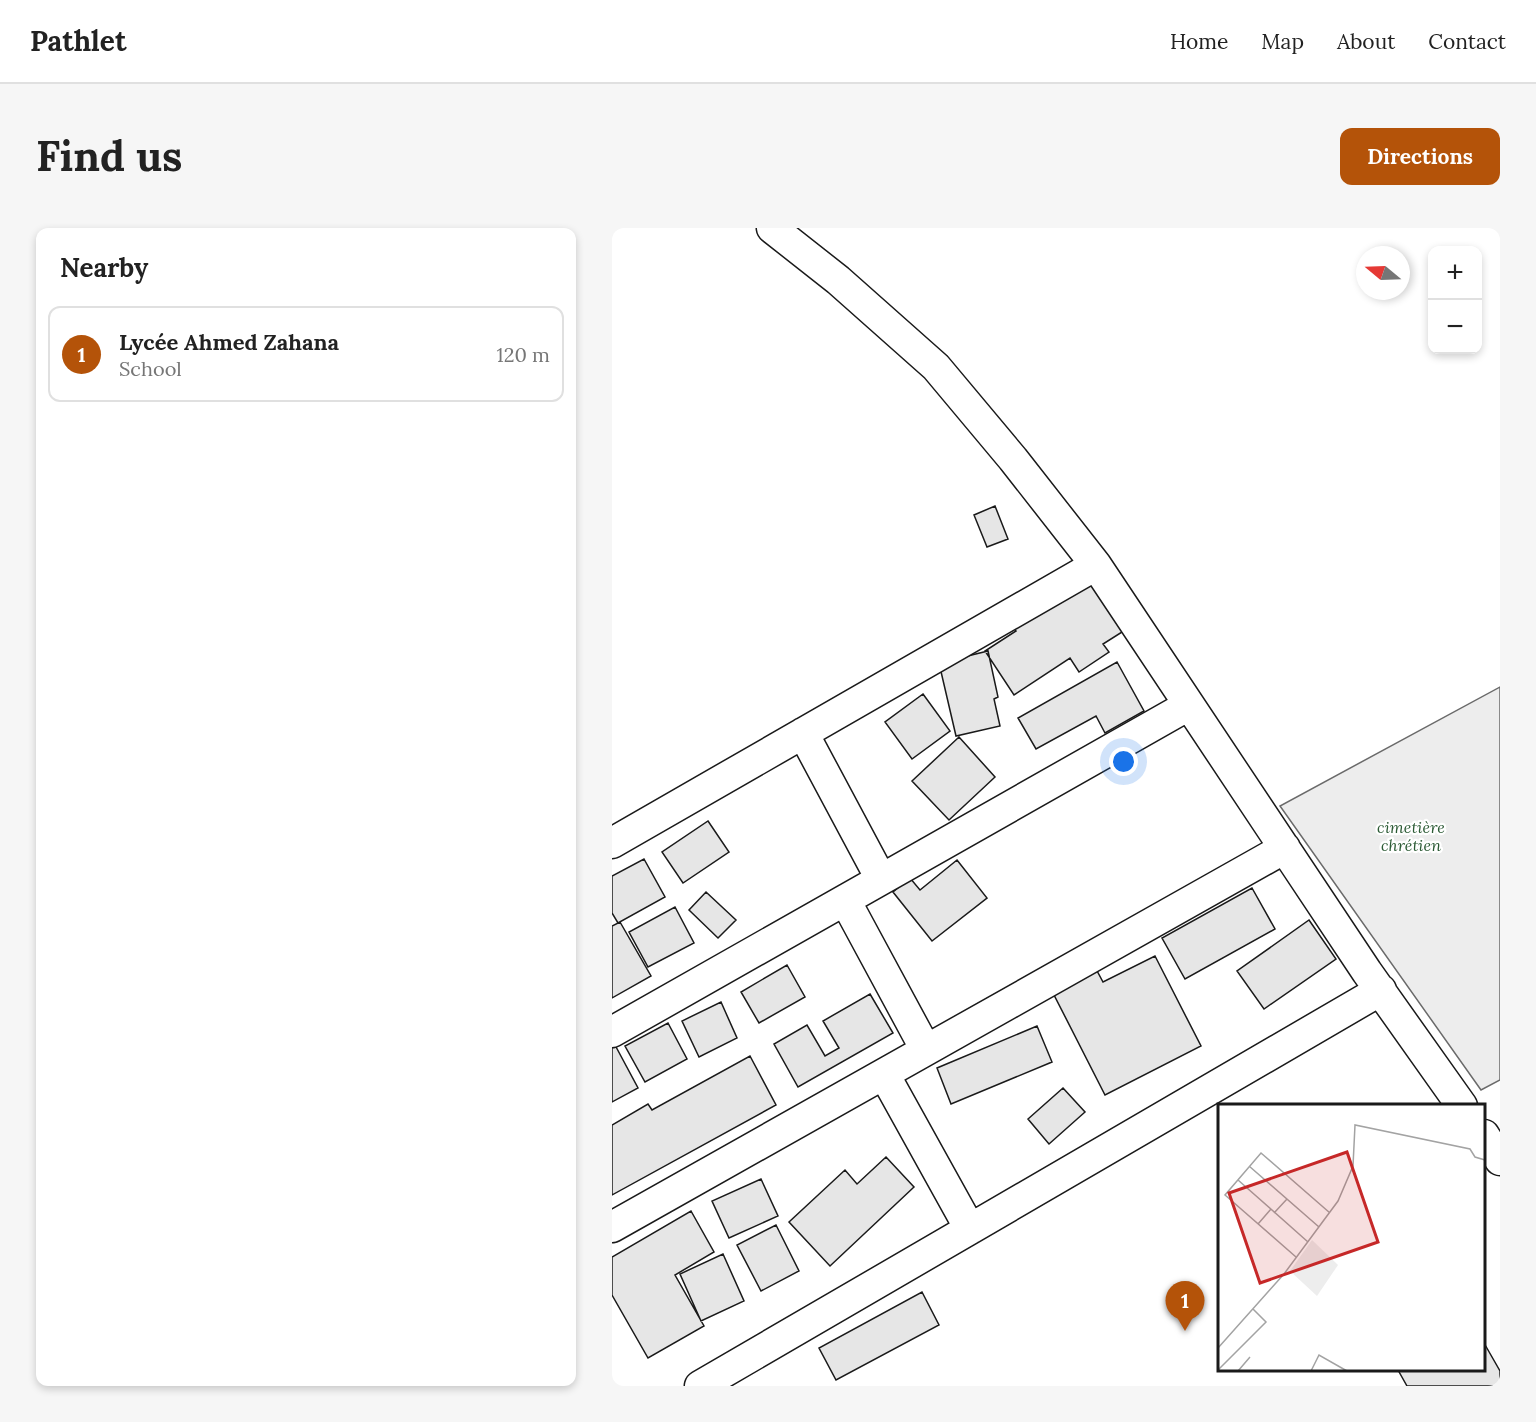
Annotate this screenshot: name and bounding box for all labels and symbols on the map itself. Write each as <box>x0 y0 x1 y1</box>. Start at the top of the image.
north arrow <box>1356 246 1410 300</box>
your location <box>1109 747 1138 776</box>
park label: cimetière chrétien <box>1377 817 1445 855</box>
inset map <box>1218 1104 1485 1371</box>
pin: 1 <box>1166 1282 1204 1331</box>

